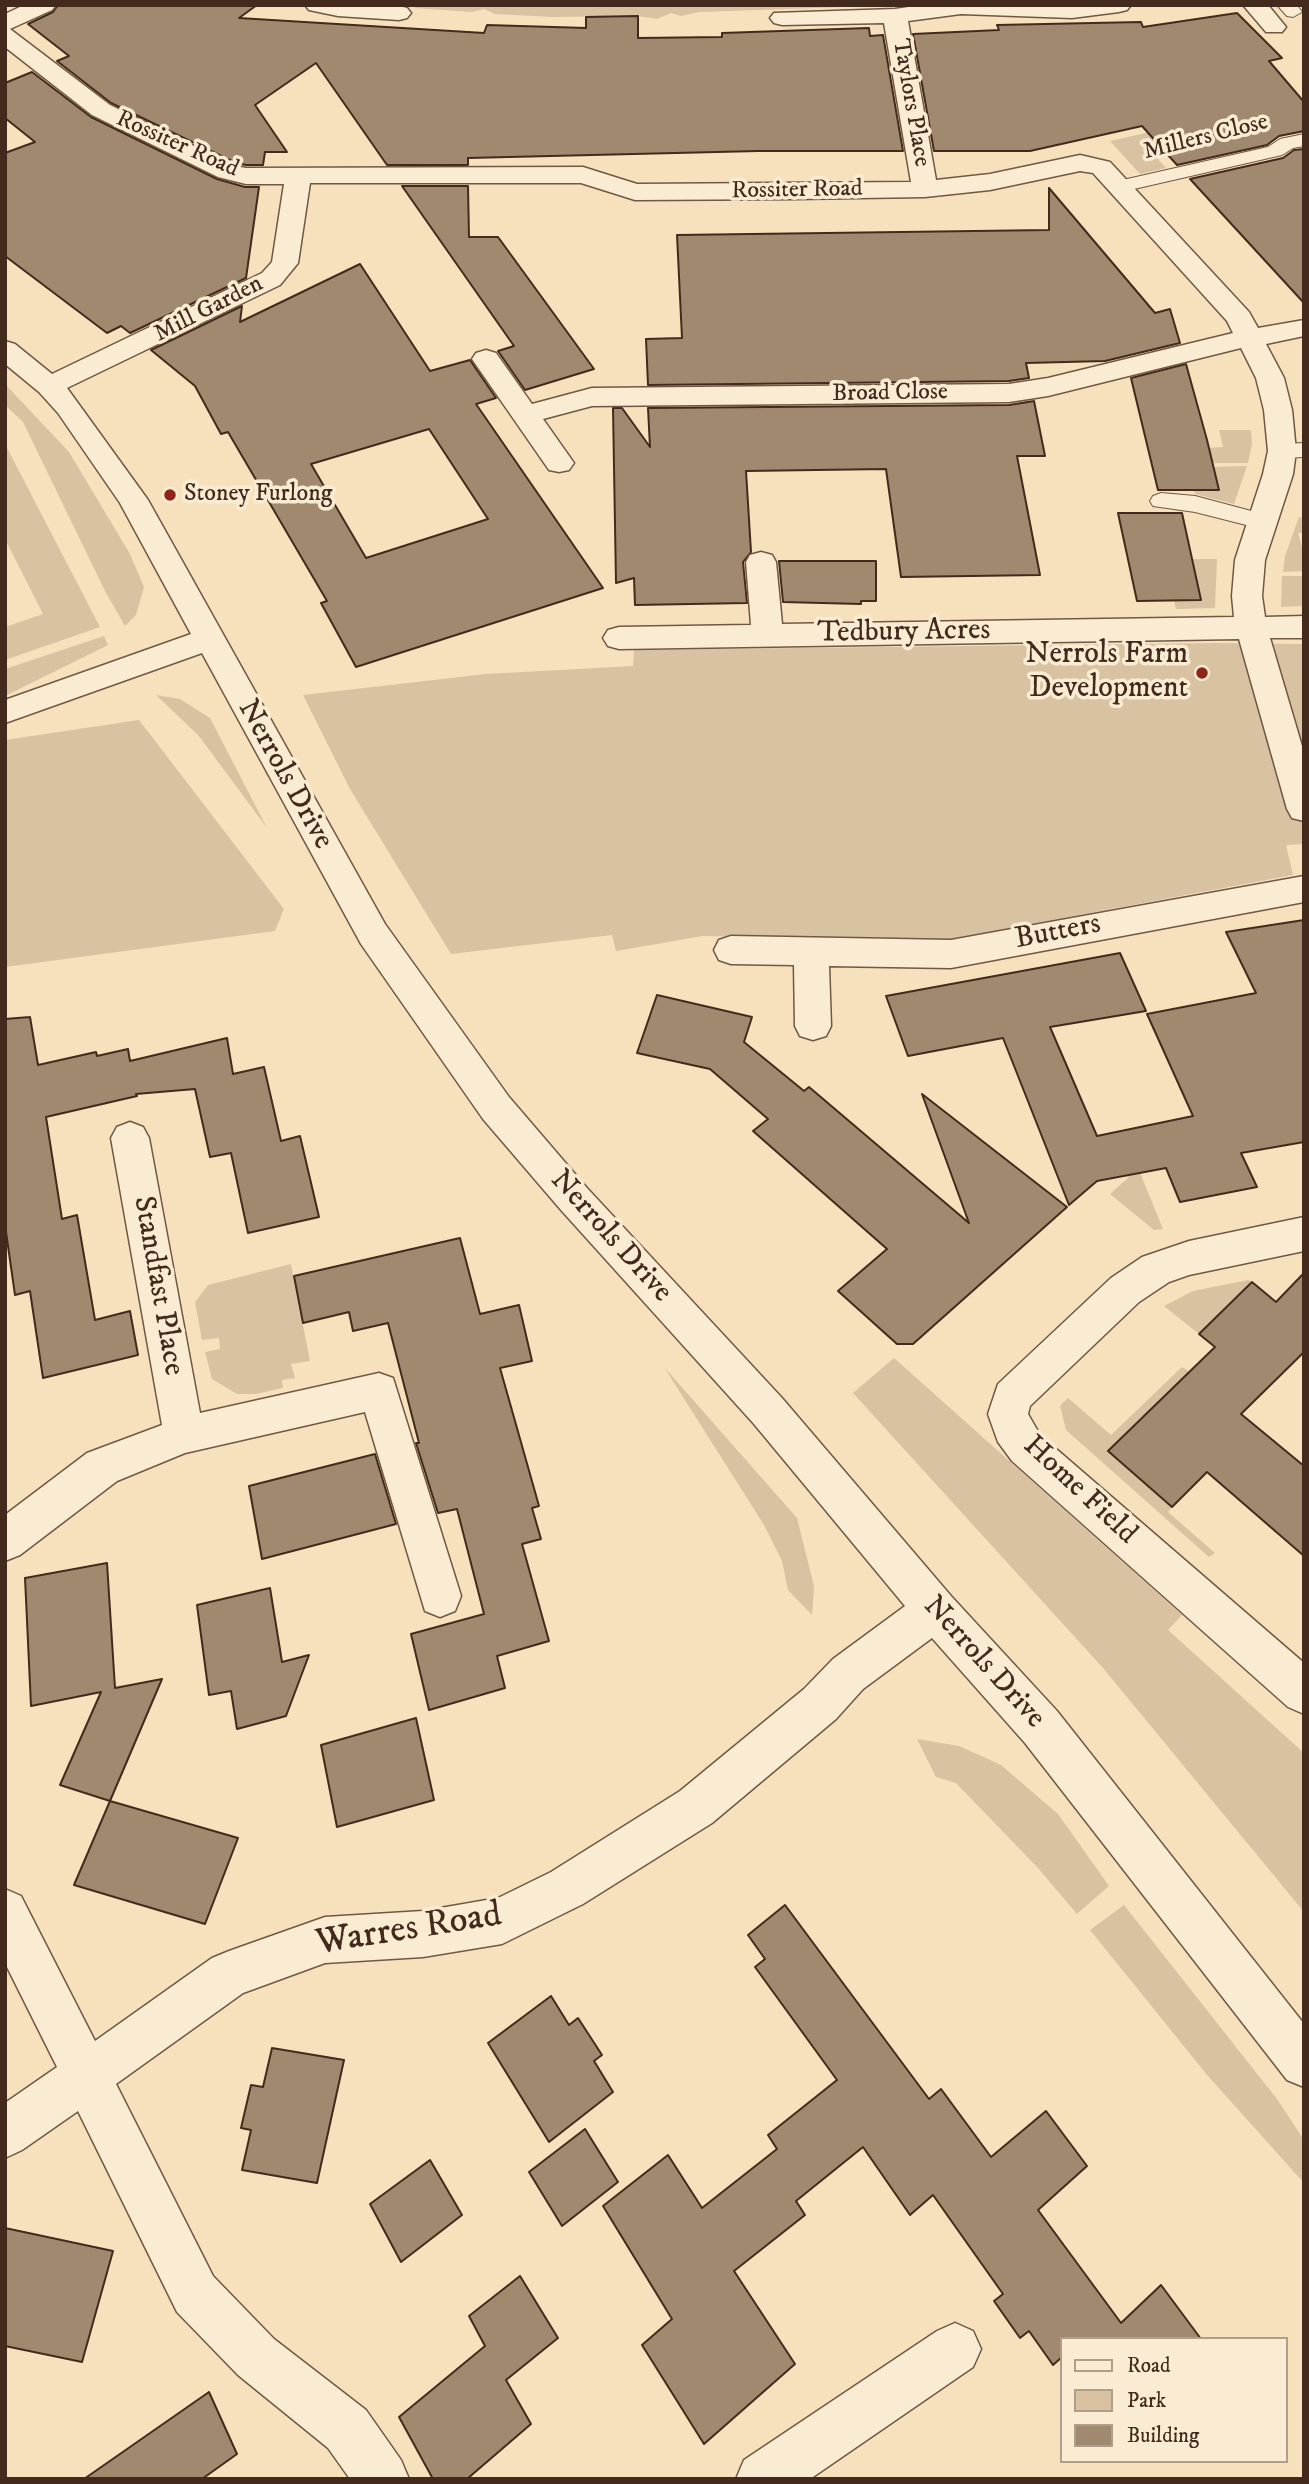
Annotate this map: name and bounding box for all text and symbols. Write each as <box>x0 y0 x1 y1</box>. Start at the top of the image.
street label: Taylors Place <box>885 37 935 169</box>
street label: Rossiter Road <box>111 105 243 185</box>
street label: Millers Close <box>1141 109 1271 167</box>
street label: Rossiter Road <box>731 175 863 207</box>
street label: Mill Garden <box>150 270 268 350</box>
street label: Broad Close <box>832 379 948 409</box>
place label: Stoney Furlong <box>184 481 332 509</box>
marker: Stoney Furlong <box>162 487 178 503</box>
street label: Tedbury Acres <box>817 613 991 653</box>
place label: Nerrols Farm Development <box>1025 638 1188 708</box>
marker: Nerrols Farm Development <box>1194 665 1210 681</box>
street label: Nerrols Drive <box>228 694 340 856</box>
street label: Butters <box>1012 907 1104 959</box>
street label: Nerrols Drive <box>541 1163 679 1311</box>
street label: Standfast Place <box>124 1194 190 1378</box>
street label: Home Field <box>1014 1429 1144 1553</box>
street label: Nerrols Drive <box>914 1589 1052 1737</box>
street label: Warres Road <box>313 1894 505 1968</box>
legend <box>1060 2337 1288 2463</box>
text: Road <box>1127 2353 1171 2379</box>
text: Park <box>1127 2388 1166 2414</box>
text: Building <box>1127 2423 1199 2449</box>

